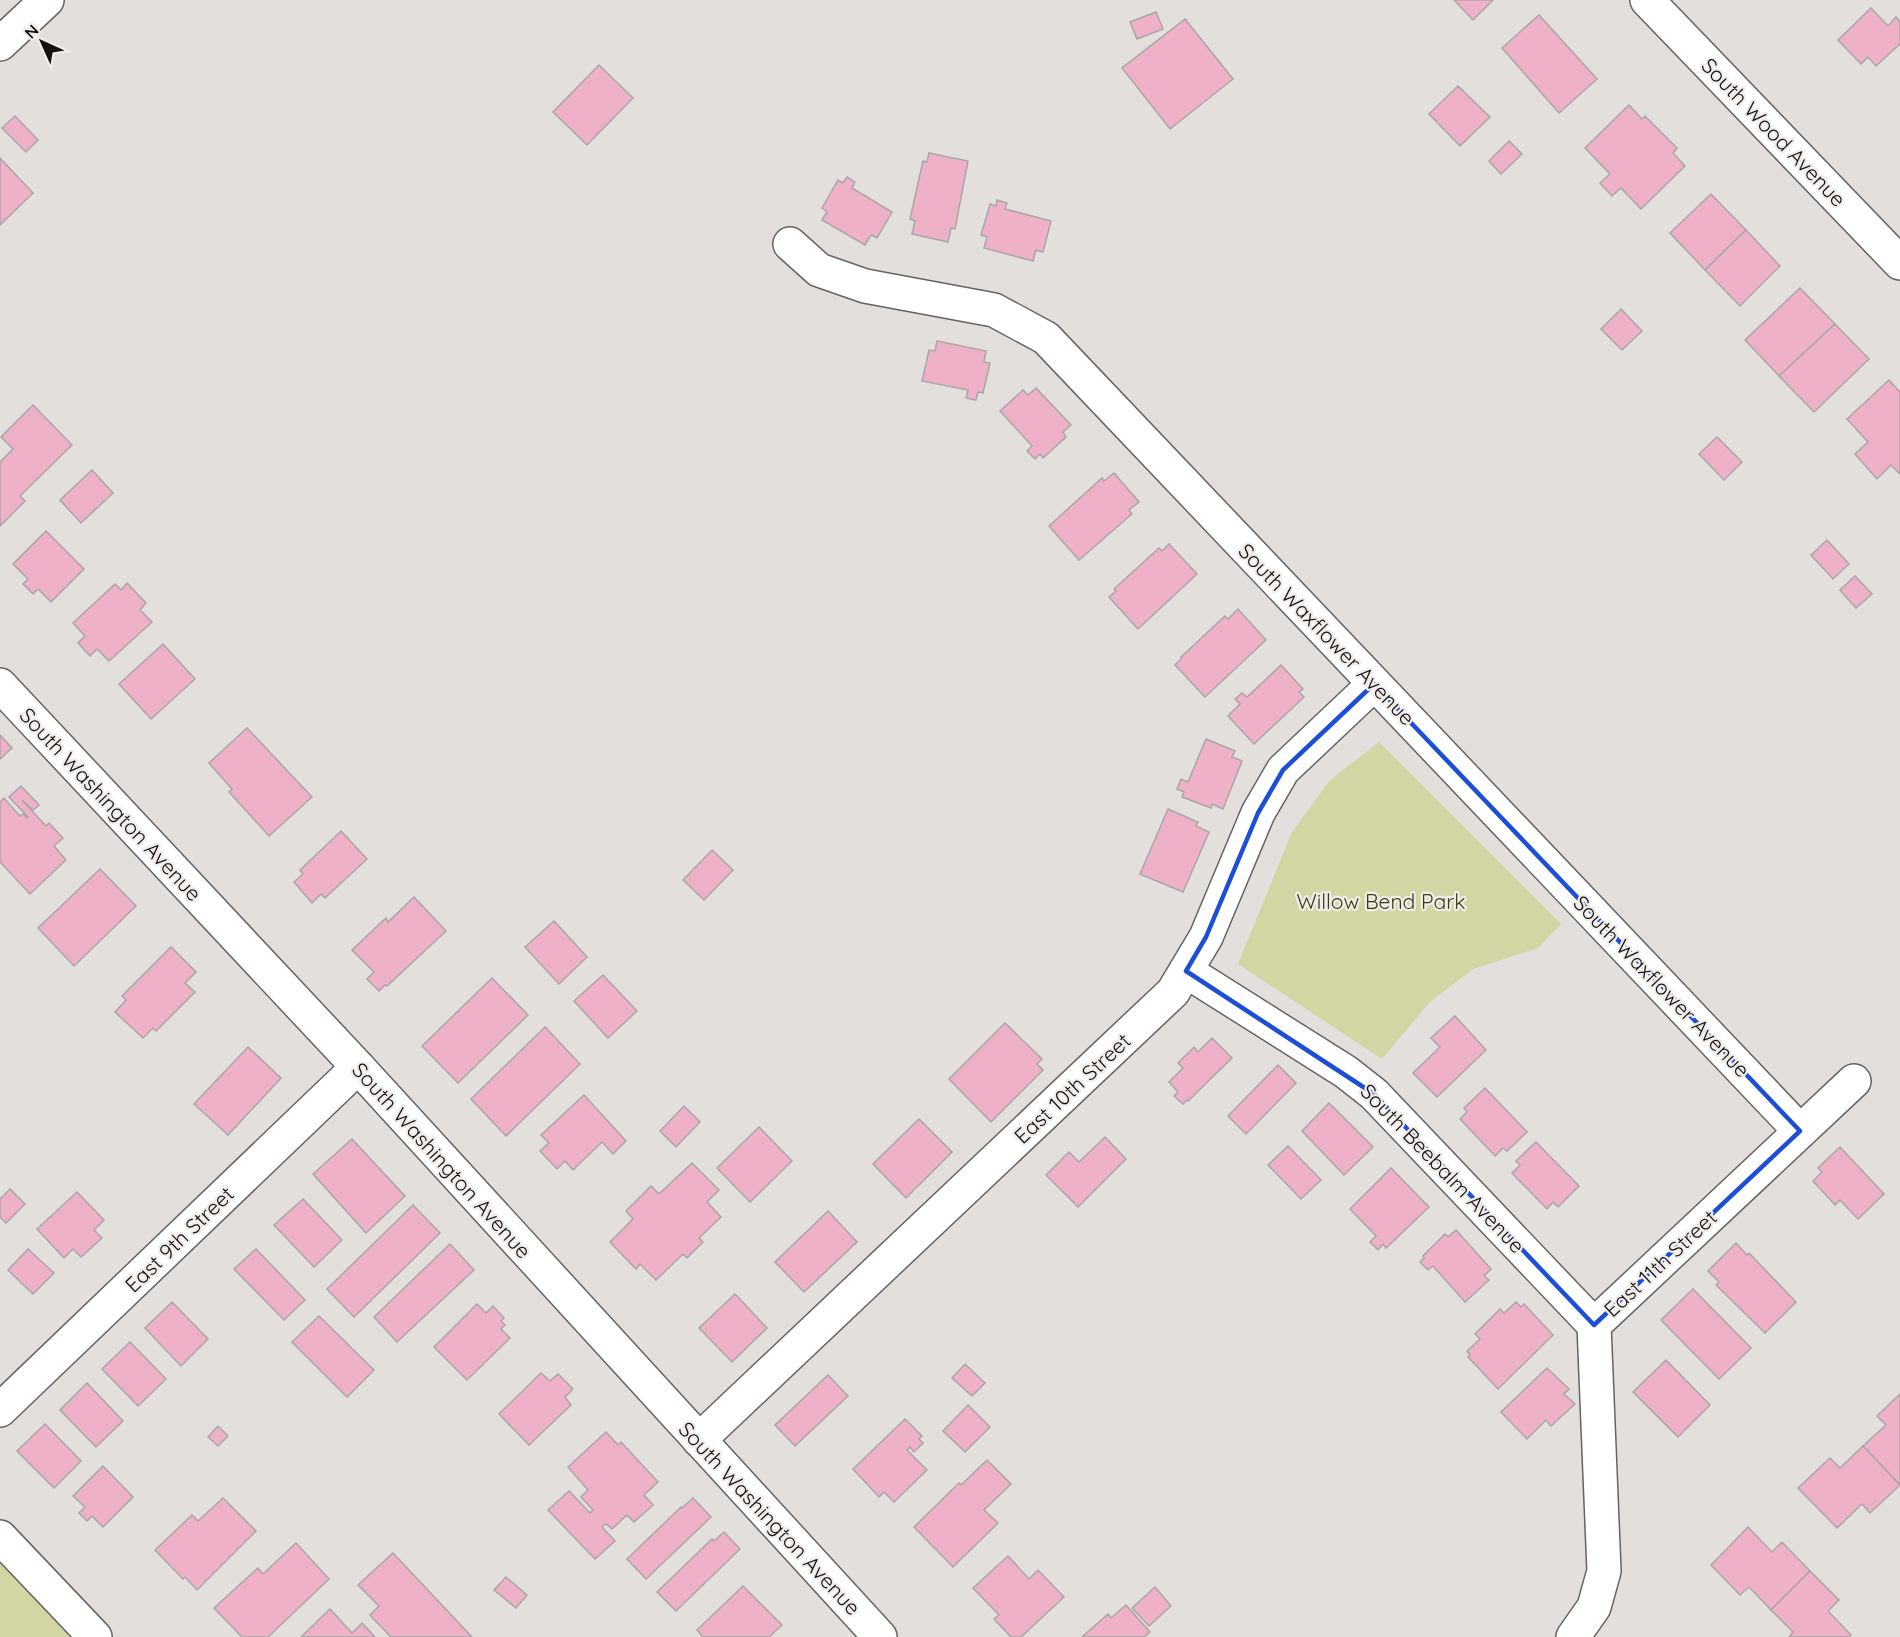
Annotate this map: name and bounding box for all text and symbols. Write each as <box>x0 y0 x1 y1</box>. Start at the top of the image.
north arrow <box>12 12 72 72</box>
text: N <box>20 20 43 43</box>
street label: South Wood Avenue <box>1696 52 1852 212</box>
street label: South Waxflower Avenue <box>1233 538 1421 730</box>
street label: South Washington Avenue <box>15 702 207 906</box>
park label: Willow Bend Park <box>1296 888 1466 914</box>
street label: South Waxflower Avenue <box>1568 890 1756 1082</box>
street label: East 10th Street <box>1008 1027 1136 1149</box>
street label: South Washington Avenue <box>347 1057 537 1263</box>
street label: South Beebalm Avenue <box>1355 1078 1531 1258</box>
street label: East 9th Street <box>119 1181 239 1297</box>
street label: East 11th Street <box>1598 1204 1722 1322</box>
street label: South Washington Avenue <box>674 1416 866 1620</box>

